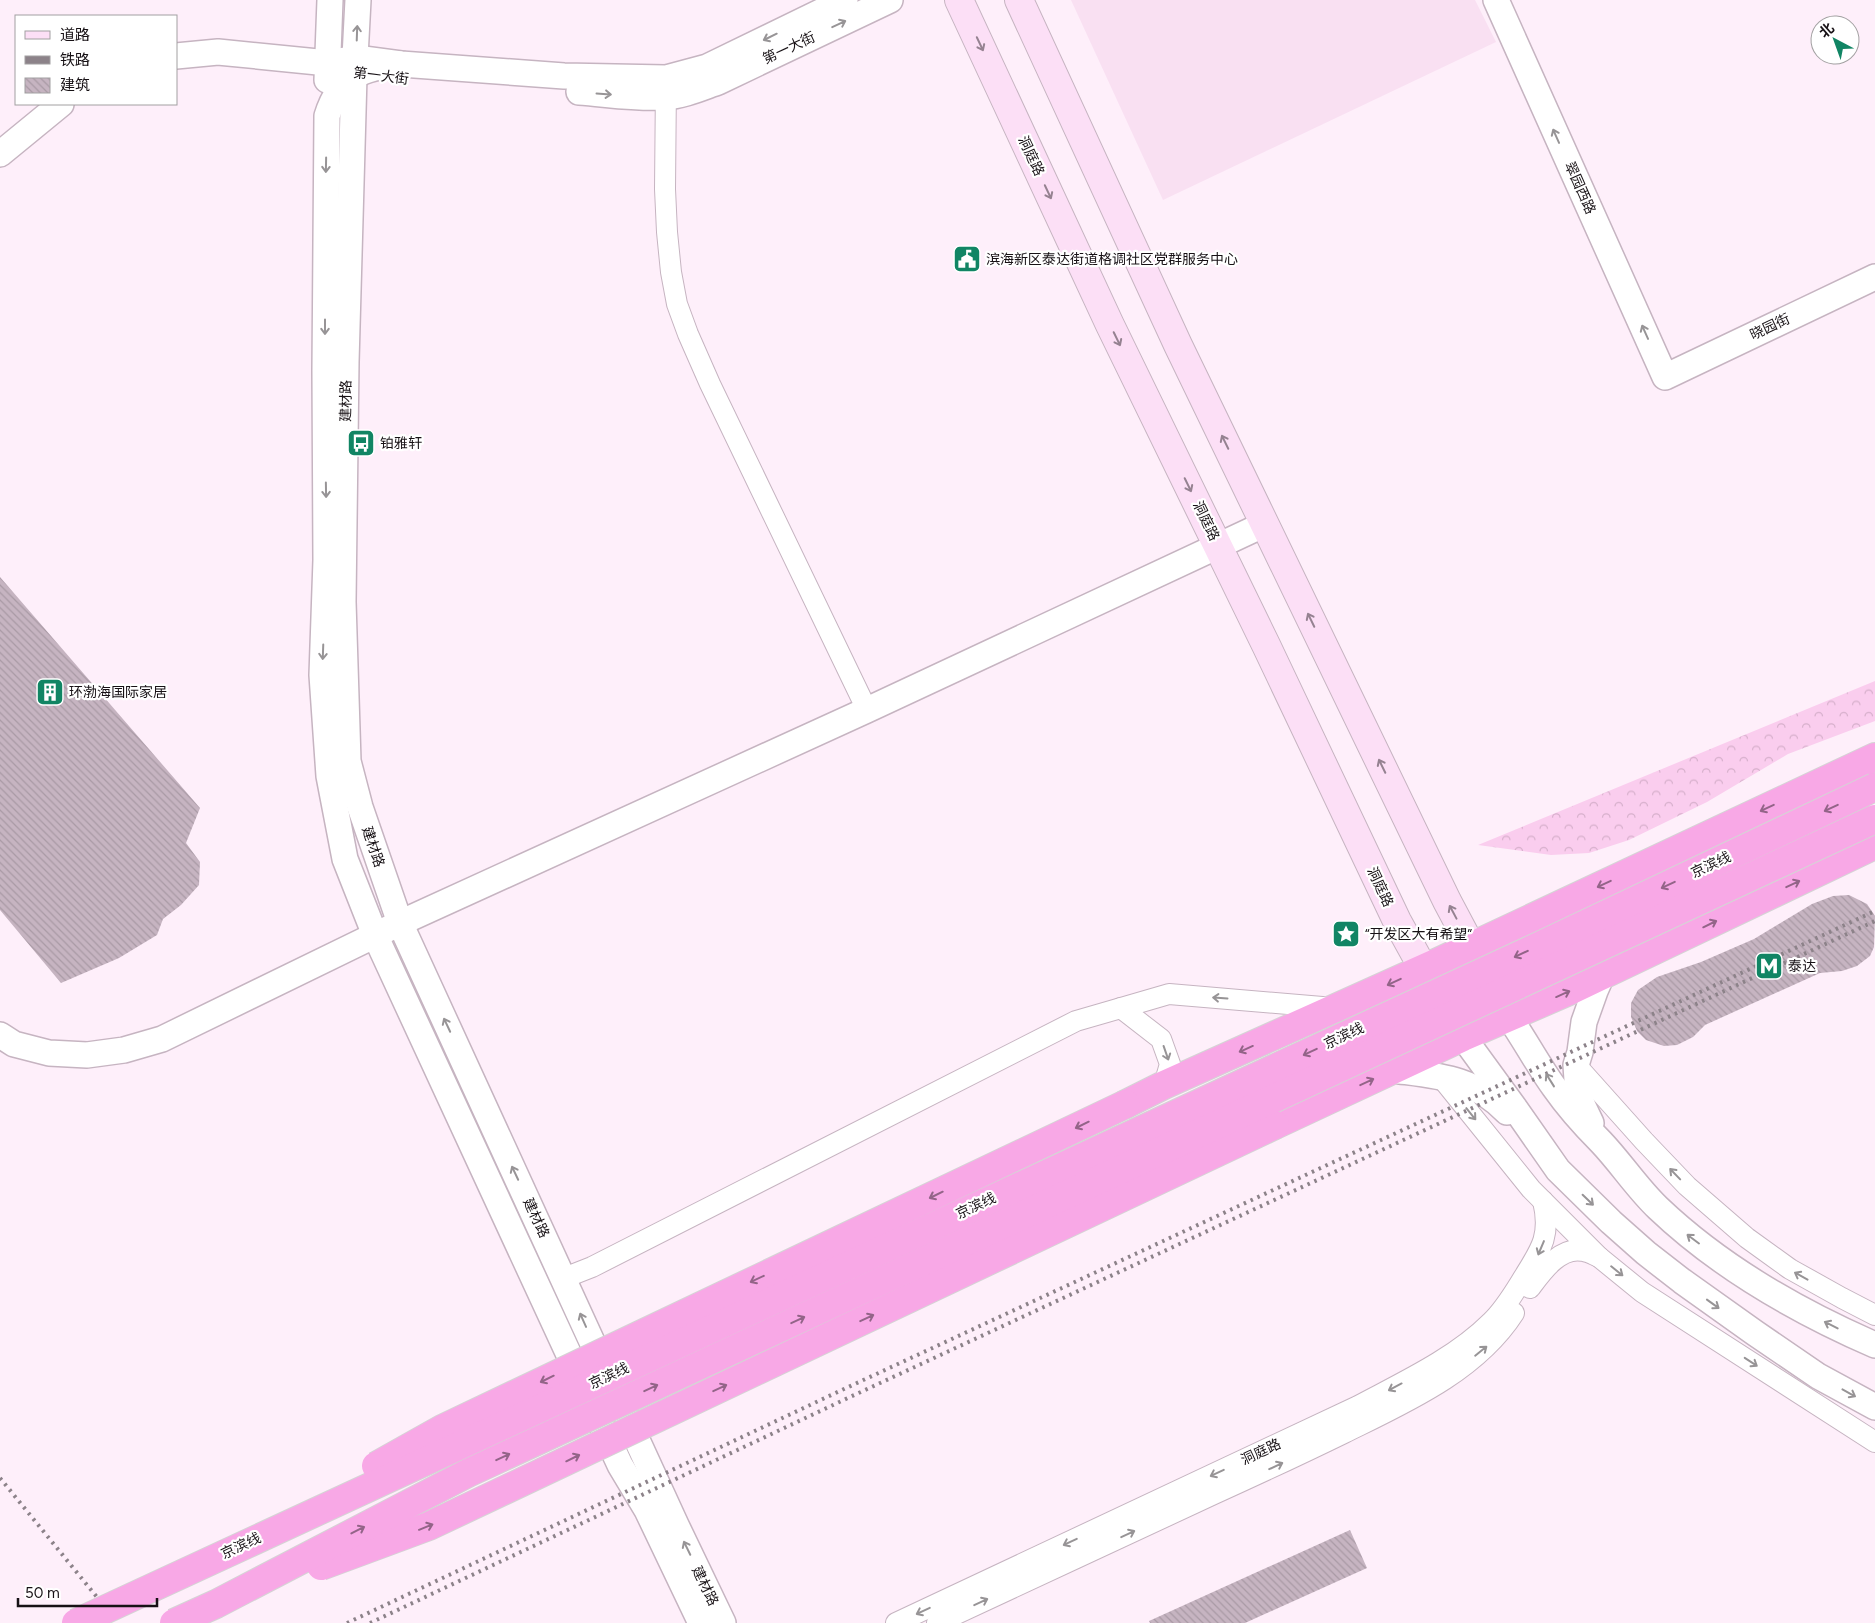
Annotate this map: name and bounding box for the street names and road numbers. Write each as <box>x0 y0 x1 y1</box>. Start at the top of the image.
street label: 第一大街 <box>760 28 818 68</box>
street label: 第一大街 <box>352 64 410 88</box>
street label: 洞庭路 <box>1014 133 1048 179</box>
street label: 翠园西路 <box>1561 159 1599 217</box>
street label: 晓园街 <box>1747 310 1793 344</box>
street label: 建材路 <box>337 380 355 422</box>
street label: 洞庭路 <box>1189 498 1223 544</box>
street label: 建材路 <box>358 824 388 870</box>
street label: 京滨线 <box>1688 848 1734 882</box>
street label: 洞庭路 <box>1363 864 1397 910</box>
street label: 京滨线 <box>1321 1019 1367 1053</box>
street label: 京滨线 <box>953 1189 999 1223</box>
street label: 建材路 <box>519 1195 553 1241</box>
street label: 京滨线 <box>586 1359 632 1393</box>
street label: 洞庭路 <box>1238 1435 1284 1469</box>
street label: 京滨线 <box>218 1529 264 1563</box>
street label: 建材路 <box>688 1563 722 1609</box>

